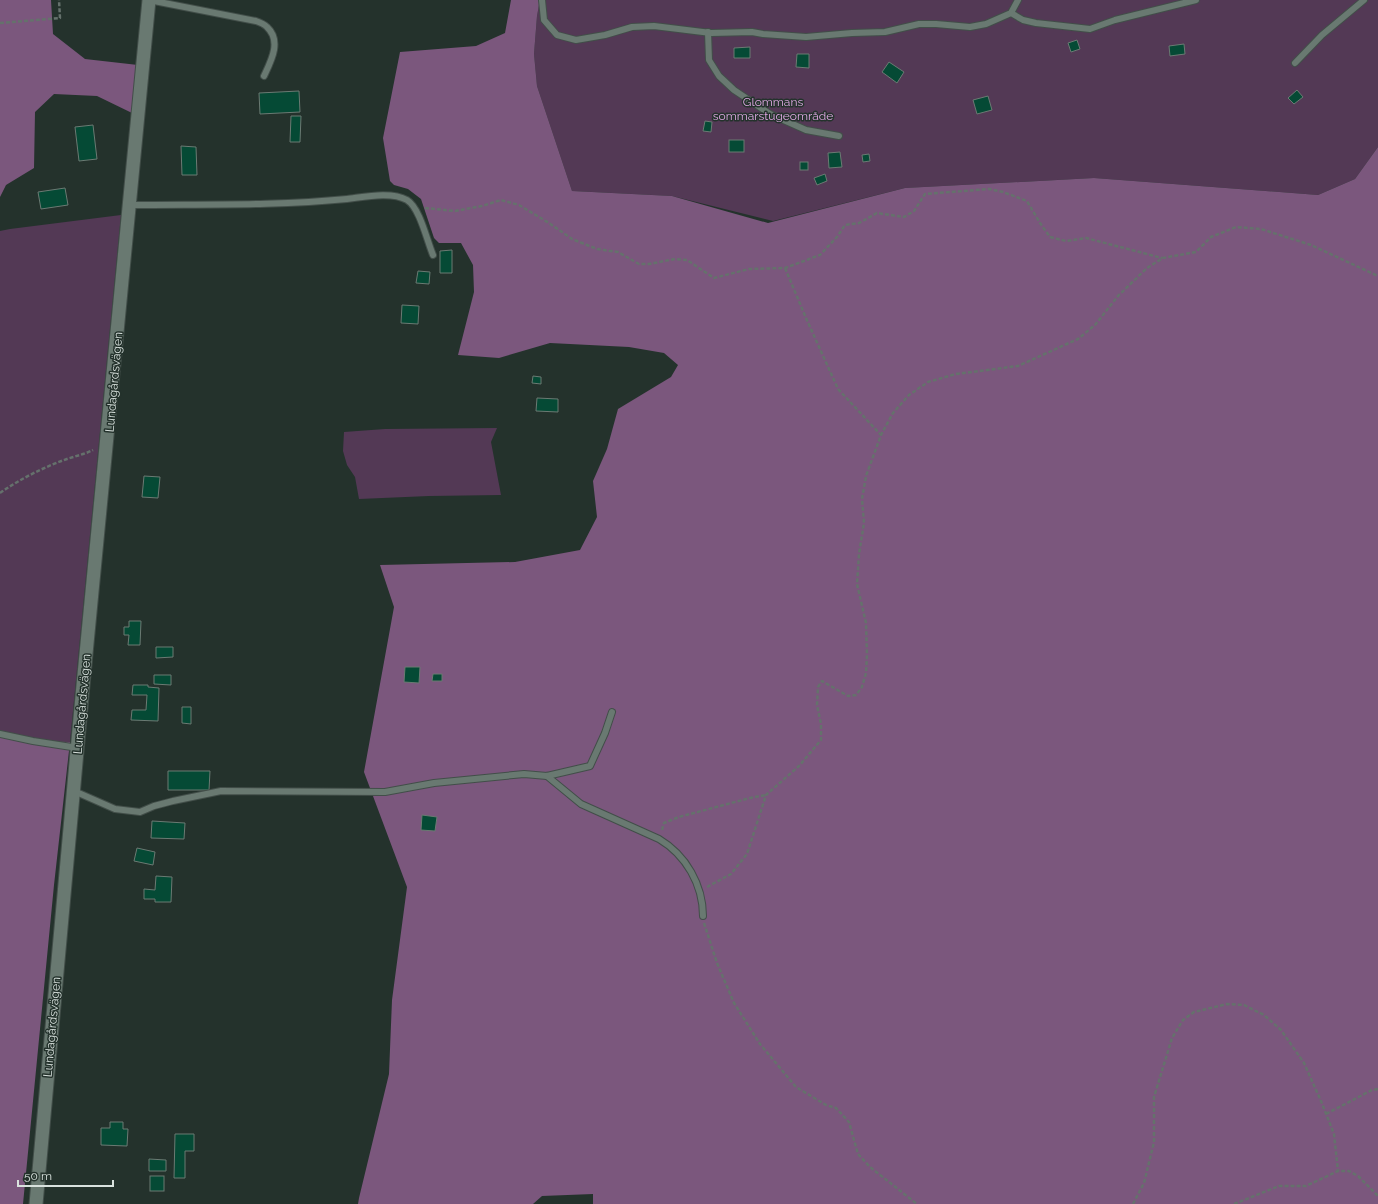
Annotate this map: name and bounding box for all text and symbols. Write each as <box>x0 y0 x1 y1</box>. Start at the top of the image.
park label: Glommans sommarstugeområde <box>713 95 833 123</box>
street label: Lundagårdsvägen <box>103 331 125 433</box>
street label: Lundagårdsvägen <box>71 653 93 755</box>
street label: Lundagårdsvägen <box>41 976 63 1078</box>
scale bar <box>18 1162 113 1188</box>
text: 50 m <box>24 1169 52 1183</box>

